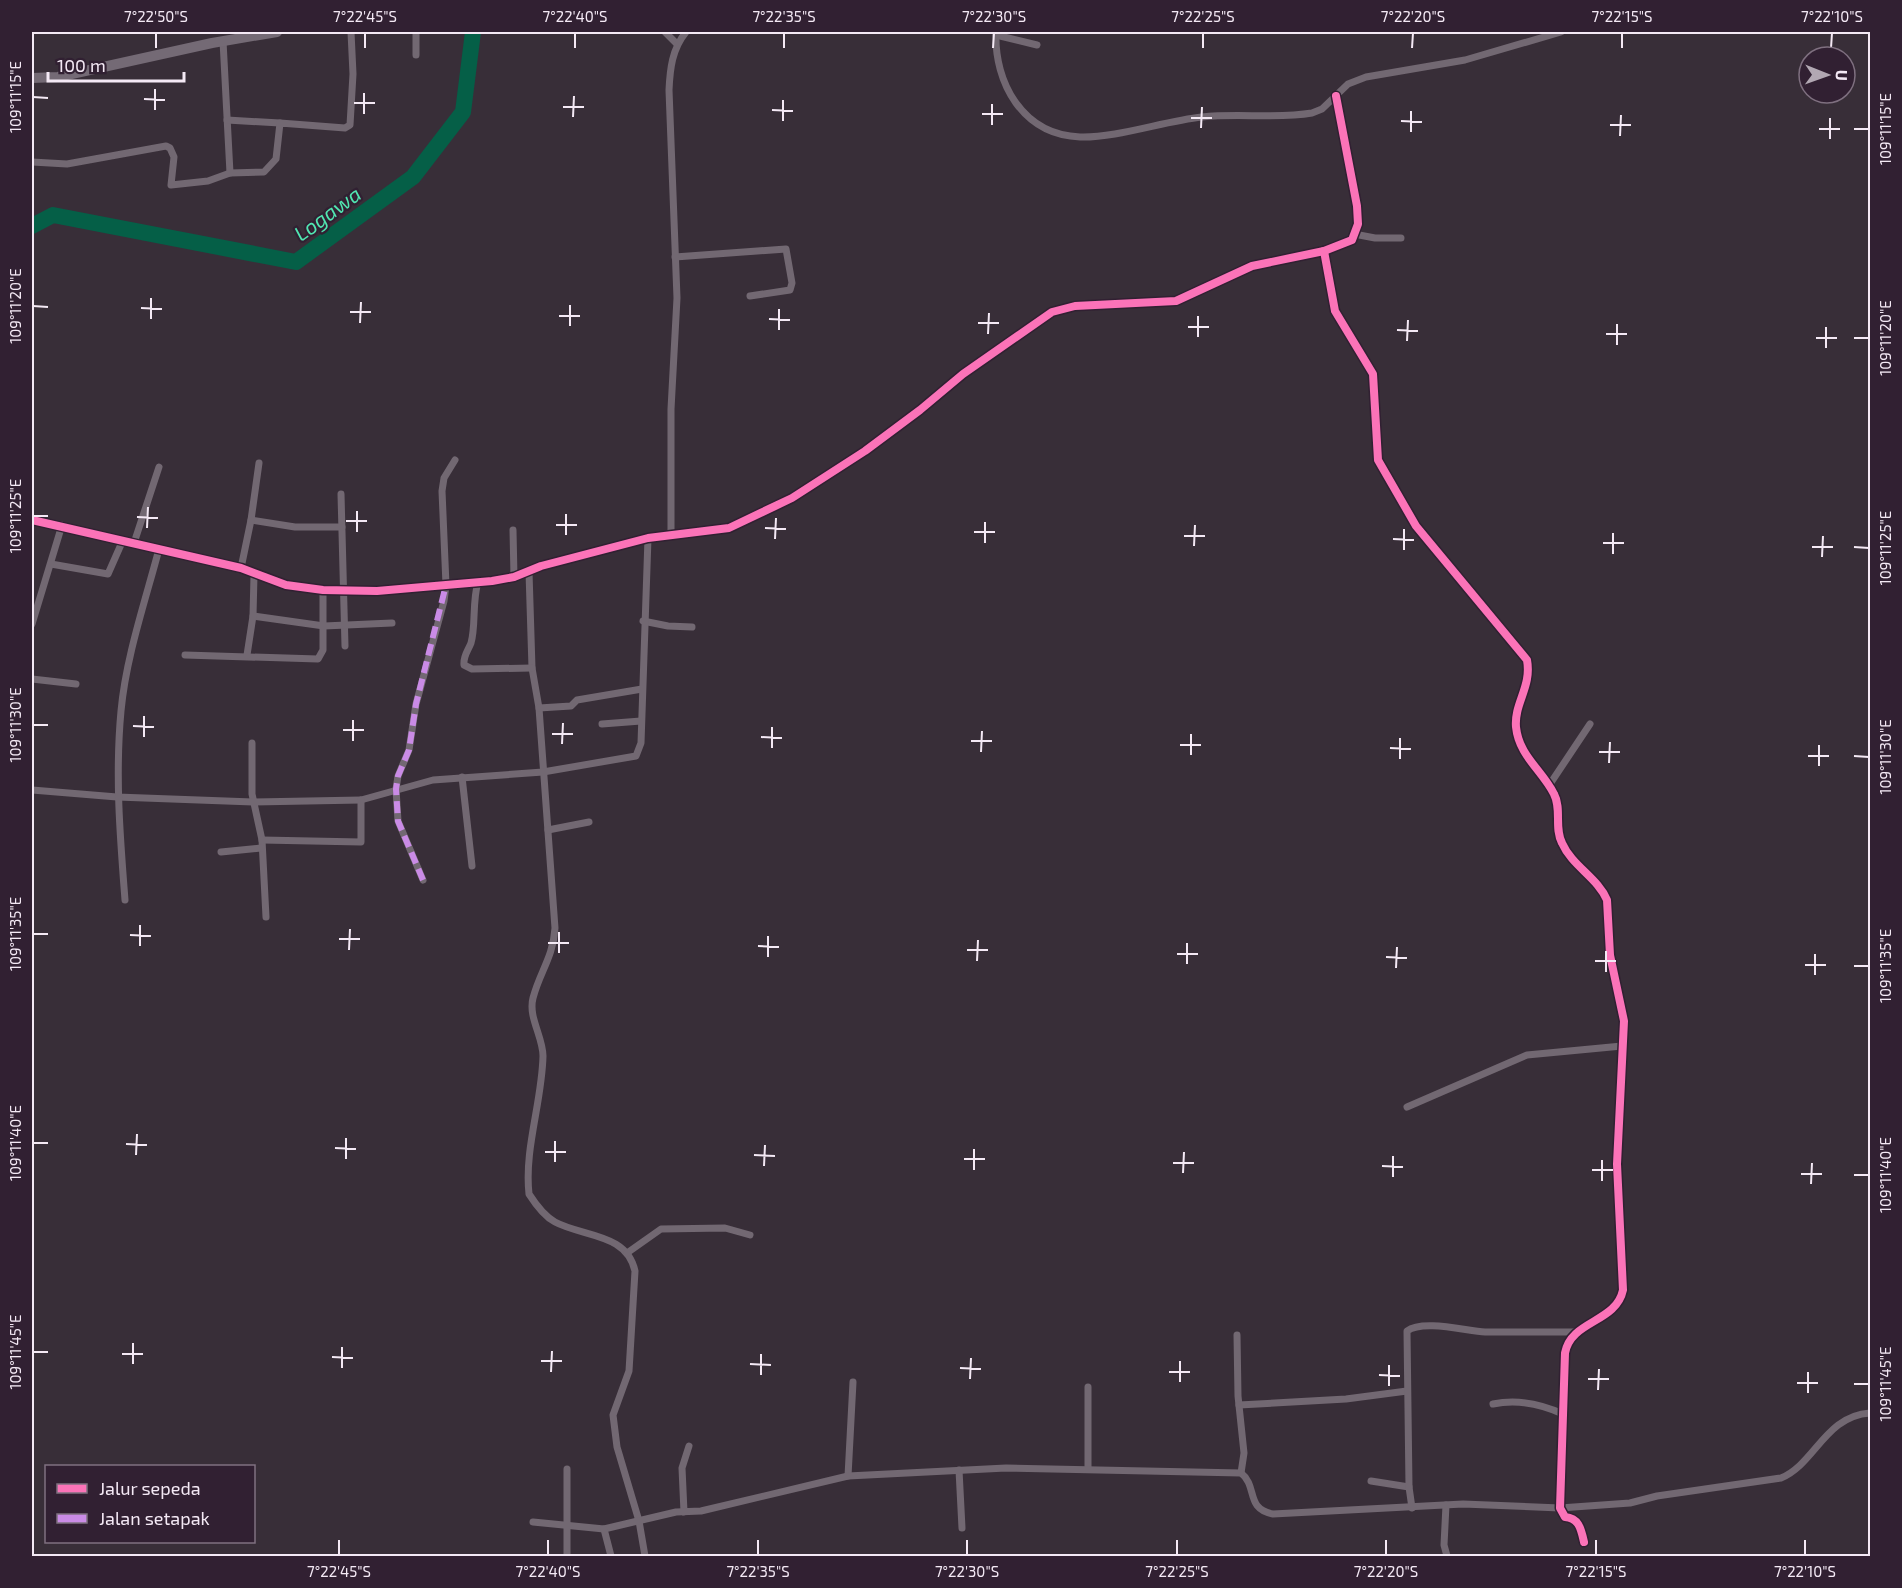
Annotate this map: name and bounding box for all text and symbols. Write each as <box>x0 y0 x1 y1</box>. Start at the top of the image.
text: 7°22'50"S <box>124 7 188 25</box>
text: 7°22'45"S <box>333 7 397 25</box>
text: 7°22'40"S <box>543 7 607 25</box>
text: 7°22'35"S <box>752 7 816 25</box>
text: 7°22'30"S <box>962 7 1026 25</box>
text: 7°22'25"S <box>1171 7 1235 25</box>
text: 7°22'20"S <box>1381 7 1445 25</box>
text: 7°22'15"S <box>1592 7 1652 25</box>
text: 7°22'10"S <box>1801 7 1863 25</box>
scale bar <box>48 45 184 83</box>
north arrow <box>1797 45 1857 105</box>
text: 100 m <box>57 54 106 76</box>
text: 109°11'15"E <box>6 61 24 133</box>
text: U <box>1833 70 1852 81</box>
text: 109°11'15"E <box>1876 93 1894 165</box>
water label: Logawa <box>289 180 365 246</box>
text: 109°11'20"E <box>6 268 24 344</box>
text: 109°11'20"E <box>1876 300 1894 376</box>
text: 109°11'25"E <box>6 479 24 553</box>
text: 109°11'25"E <box>1876 511 1894 585</box>
text: 109°11'30"E <box>6 687 24 763</box>
text: 109°11'30"E <box>1876 719 1894 795</box>
text: 109°11'35"E <box>6 897 24 971</box>
text: 109°11'35"E <box>1876 929 1894 1003</box>
text: 109°11'40"E <box>6 1105 24 1181</box>
text: 109°11'40"E <box>1876 1137 1894 1213</box>
text: 109°11'45"E <box>6 1315 24 1389</box>
text: 109°11'45"E <box>1876 1347 1894 1421</box>
legend <box>45 1465 255 1543</box>
text: Jalur sepeda <box>99 1477 201 1499</box>
text: Jalan setapak <box>99 1507 210 1529</box>
text: 7°22'45"S <box>307 1562 371 1580</box>
text: 7°22'40"S <box>516 1562 580 1580</box>
text: 7°22'35"S <box>726 1562 790 1580</box>
text: 7°22'30"S <box>935 1562 999 1580</box>
text: 7°22'25"S <box>1145 1562 1209 1580</box>
text: 7°22'20"S <box>1354 1562 1418 1580</box>
text: 7°22'15"S <box>1566 1562 1626 1580</box>
text: 7°22'10"S <box>1774 1562 1836 1580</box>

